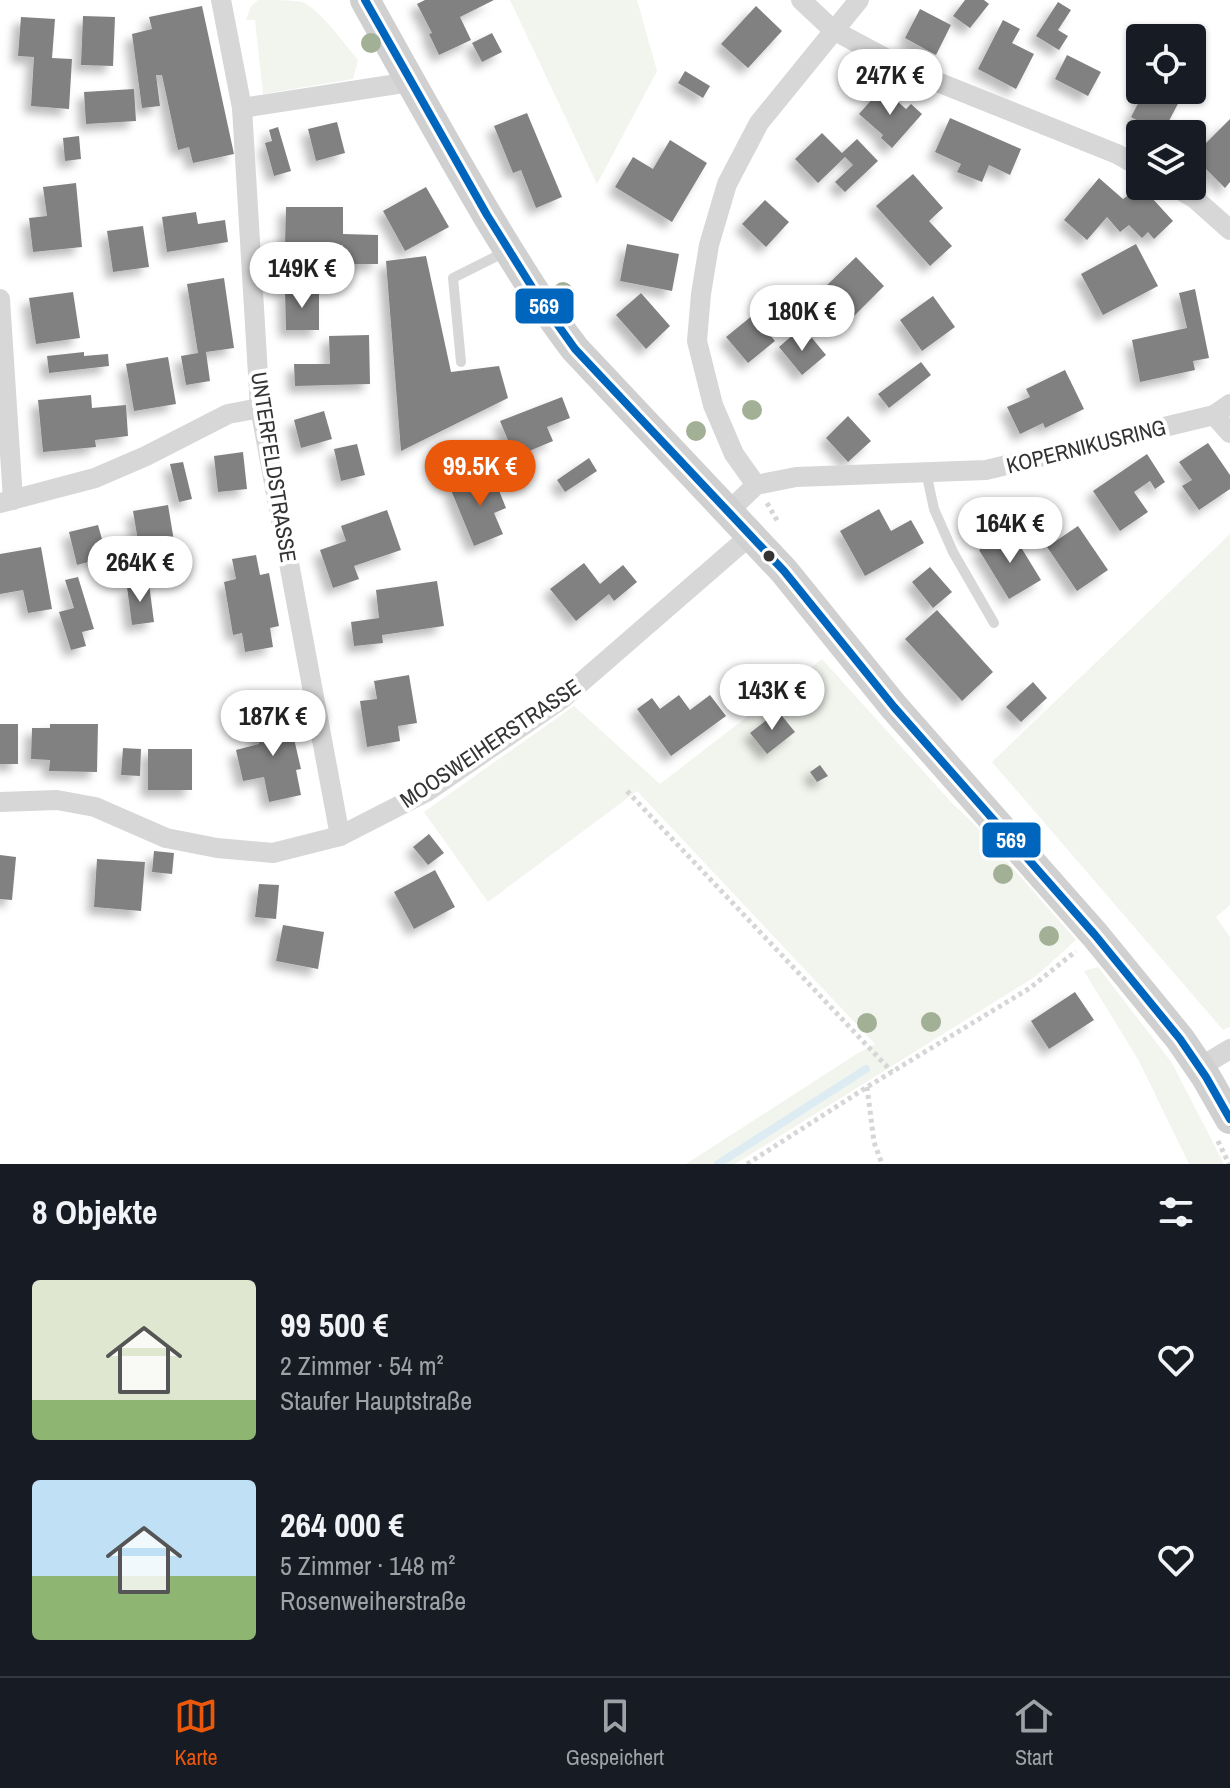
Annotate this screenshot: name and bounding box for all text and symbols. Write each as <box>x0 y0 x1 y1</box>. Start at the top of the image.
map controls <box>1126 24 1206 200</box>
button: locate <box>1126 24 1206 104</box>
pin: 247K € <box>825 49 955 117</box>
text: 247K € <box>856 57 924 92</box>
button: layers <box>1126 120 1206 200</box>
pin: 149K € <box>237 242 367 310</box>
text: 149K € <box>268 250 336 285</box>
pin: 180K € <box>737 285 867 353</box>
line badge: 569 <box>514 287 575 325</box>
text: 569 <box>529 291 559 321</box>
text: 180K € <box>768 293 836 328</box>
street label: UNTERFELDSTRASSE <box>244 370 304 564</box>
street label: KOPERNIKUSRING <box>1003 412 1169 480</box>
pin: 99.5K € <box>406 440 554 508</box>
text: 99.5K € <box>443 448 517 483</box>
pin: 164K € <box>945 497 1075 565</box>
text: 164K € <box>976 505 1044 540</box>
pin: 264K € <box>75 536 205 604</box>
text: 264K € <box>106 544 174 579</box>
unlabelled marker <box>761 548 777 564</box>
pin: 143K € <box>707 664 837 732</box>
street label: MOOSWEIHERSTRASSE <box>394 671 586 815</box>
text: 143K € <box>738 672 806 707</box>
pin: 187K € <box>208 690 338 758</box>
text: 187K € <box>239 698 307 733</box>
line badge: 569 <box>981 821 1042 859</box>
text: 569 <box>996 825 1026 855</box>
text: 8 Objekte <box>32 1189 158 1235</box>
icon: filters <box>1154 1190 1198 1234</box>
text: 99 500 € <box>280 1302 389 1348</box>
icon: home <box>96 1312 192 1408</box>
icon: heart <box>1154 1338 1198 1382</box>
text: 2 Zimmer · 54 m² <box>280 1348 444 1383</box>
text: Staufer Hauptstraße <box>280 1383 472 1418</box>
text: 264 000 € <box>280 1502 404 1548</box>
icon: home <box>96 1512 192 1608</box>
icon: heart <box>1154 1538 1198 1582</box>
text: 5 Zimmer · 148 m² <box>280 1548 455 1583</box>
text: Rosenweiherstraße <box>280 1583 466 1618</box>
tab: Karte <box>174 1694 218 1772</box>
tab: Gespeichert <box>566 1694 664 1772</box>
tab: Start <box>1012 1694 1056 1772</box>

